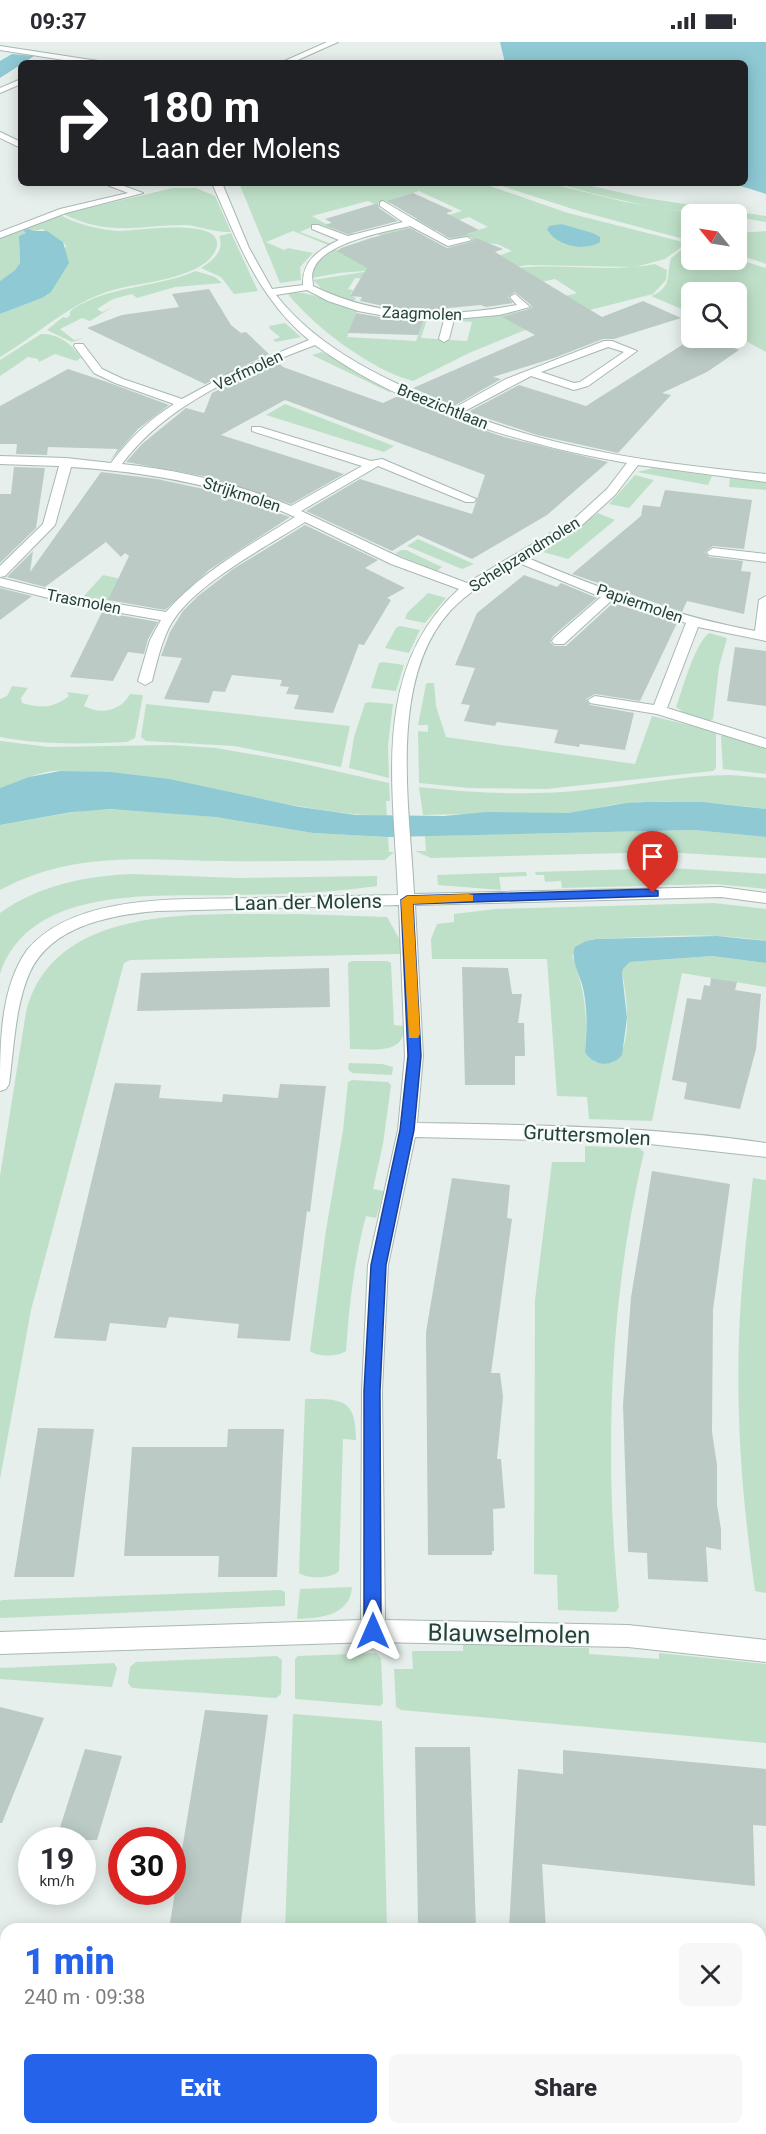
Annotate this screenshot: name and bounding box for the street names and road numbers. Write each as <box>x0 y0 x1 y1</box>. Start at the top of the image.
street label: Zaagmolen <box>382 303 462 324</box>
street label: Verfmolen <box>211 346 286 395</box>
street label: Breezichtlaan <box>394 380 491 433</box>
street label: Strijkmolen <box>201 473 283 516</box>
street label: Schelpzandmolen <box>465 513 583 596</box>
street label: Papiermolen <box>594 580 685 627</box>
street label: Trasmolen <box>45 585 123 618</box>
street label: Laan der Molens <box>234 889 382 915</box>
street label: Gruttersmolen <box>523 1120 651 1150</box>
street label: Blauwselmolen <box>427 1619 591 1649</box>

